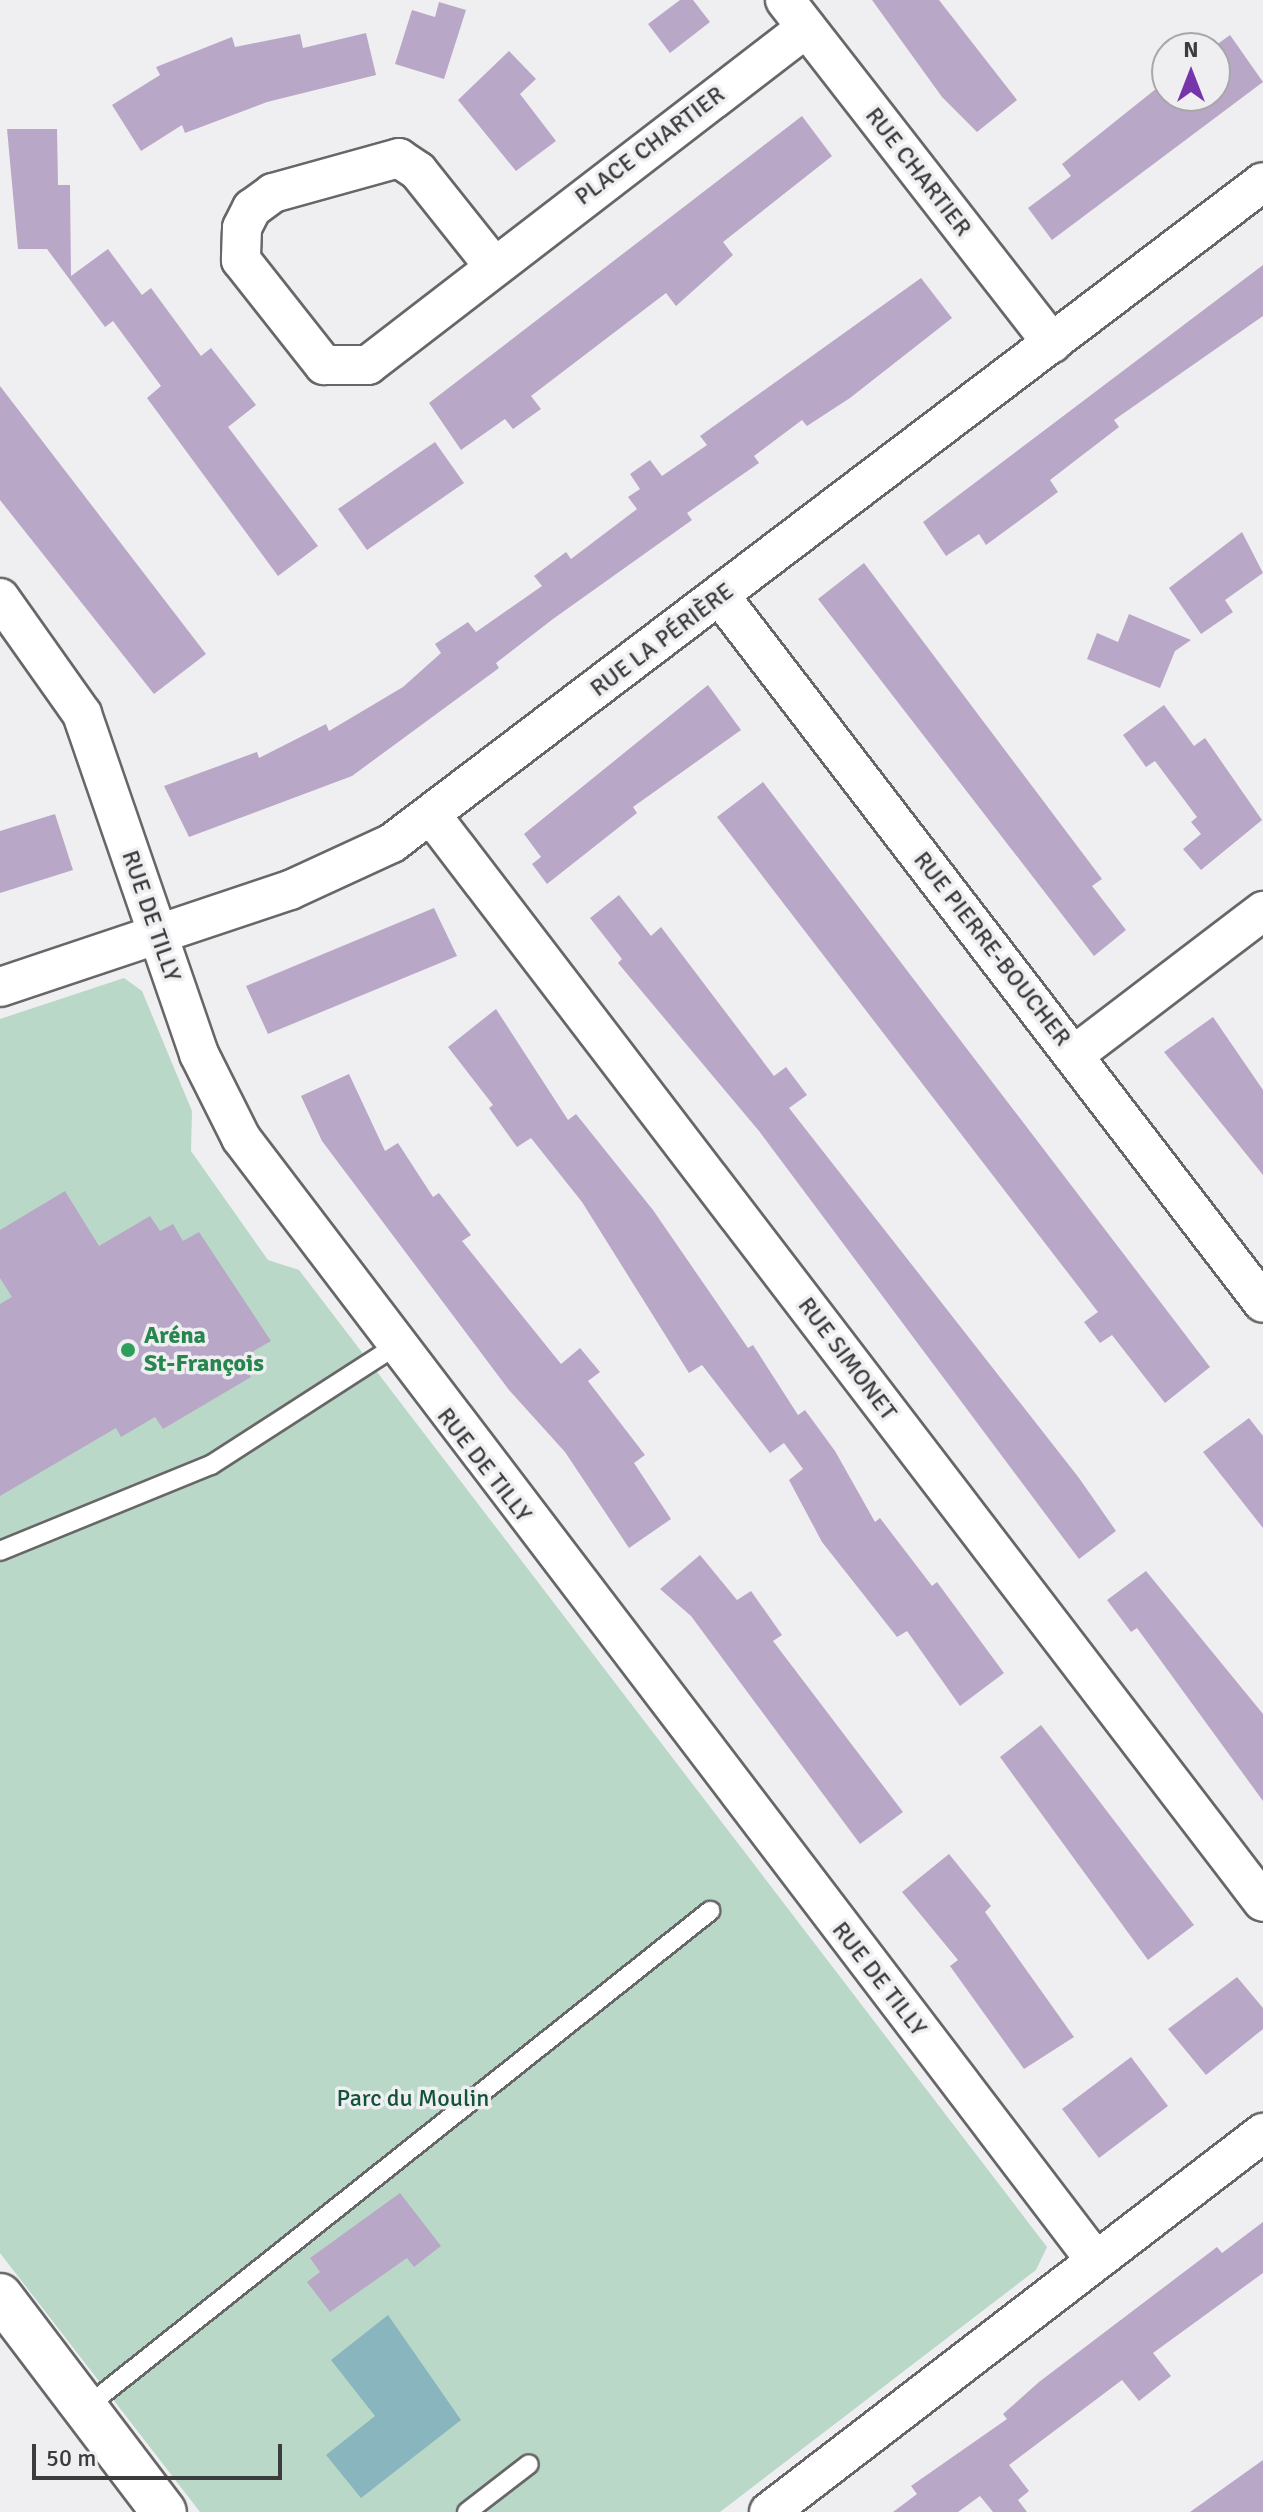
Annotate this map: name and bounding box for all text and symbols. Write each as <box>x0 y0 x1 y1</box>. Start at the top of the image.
north arrow <box>1151 32 1231 112</box>
text: N <box>1183 36 1199 63</box>
street label: PLACE CHARTIER <box>569 80 731 212</box>
street label: RUE CHARTIER <box>859 102 977 242</box>
street label: RUE LA PÉRIÈRE <box>585 577 739 703</box>
street label: RUE PIERRE-BOUCHER <box>907 846 1077 1052</box>
street label: RUE DE TILLY <box>115 847 187 985</box>
street label: RUE SIMONET <box>791 1292 903 1426</box>
place label: Aréna St-François <box>144 1322 264 1378</box>
marker: Aréna St-François <box>119 1341 137 1359</box>
street label: RUE DE TILLY <box>431 1402 537 1528</box>
street label: RUE DE TILLY <box>826 1916 932 2042</box>
park label: Parc du Moulin <box>337 2085 489 2113</box>
scale bar <box>36 2428 286 2478</box>
text: 50 m <box>46 2443 96 2473</box>

